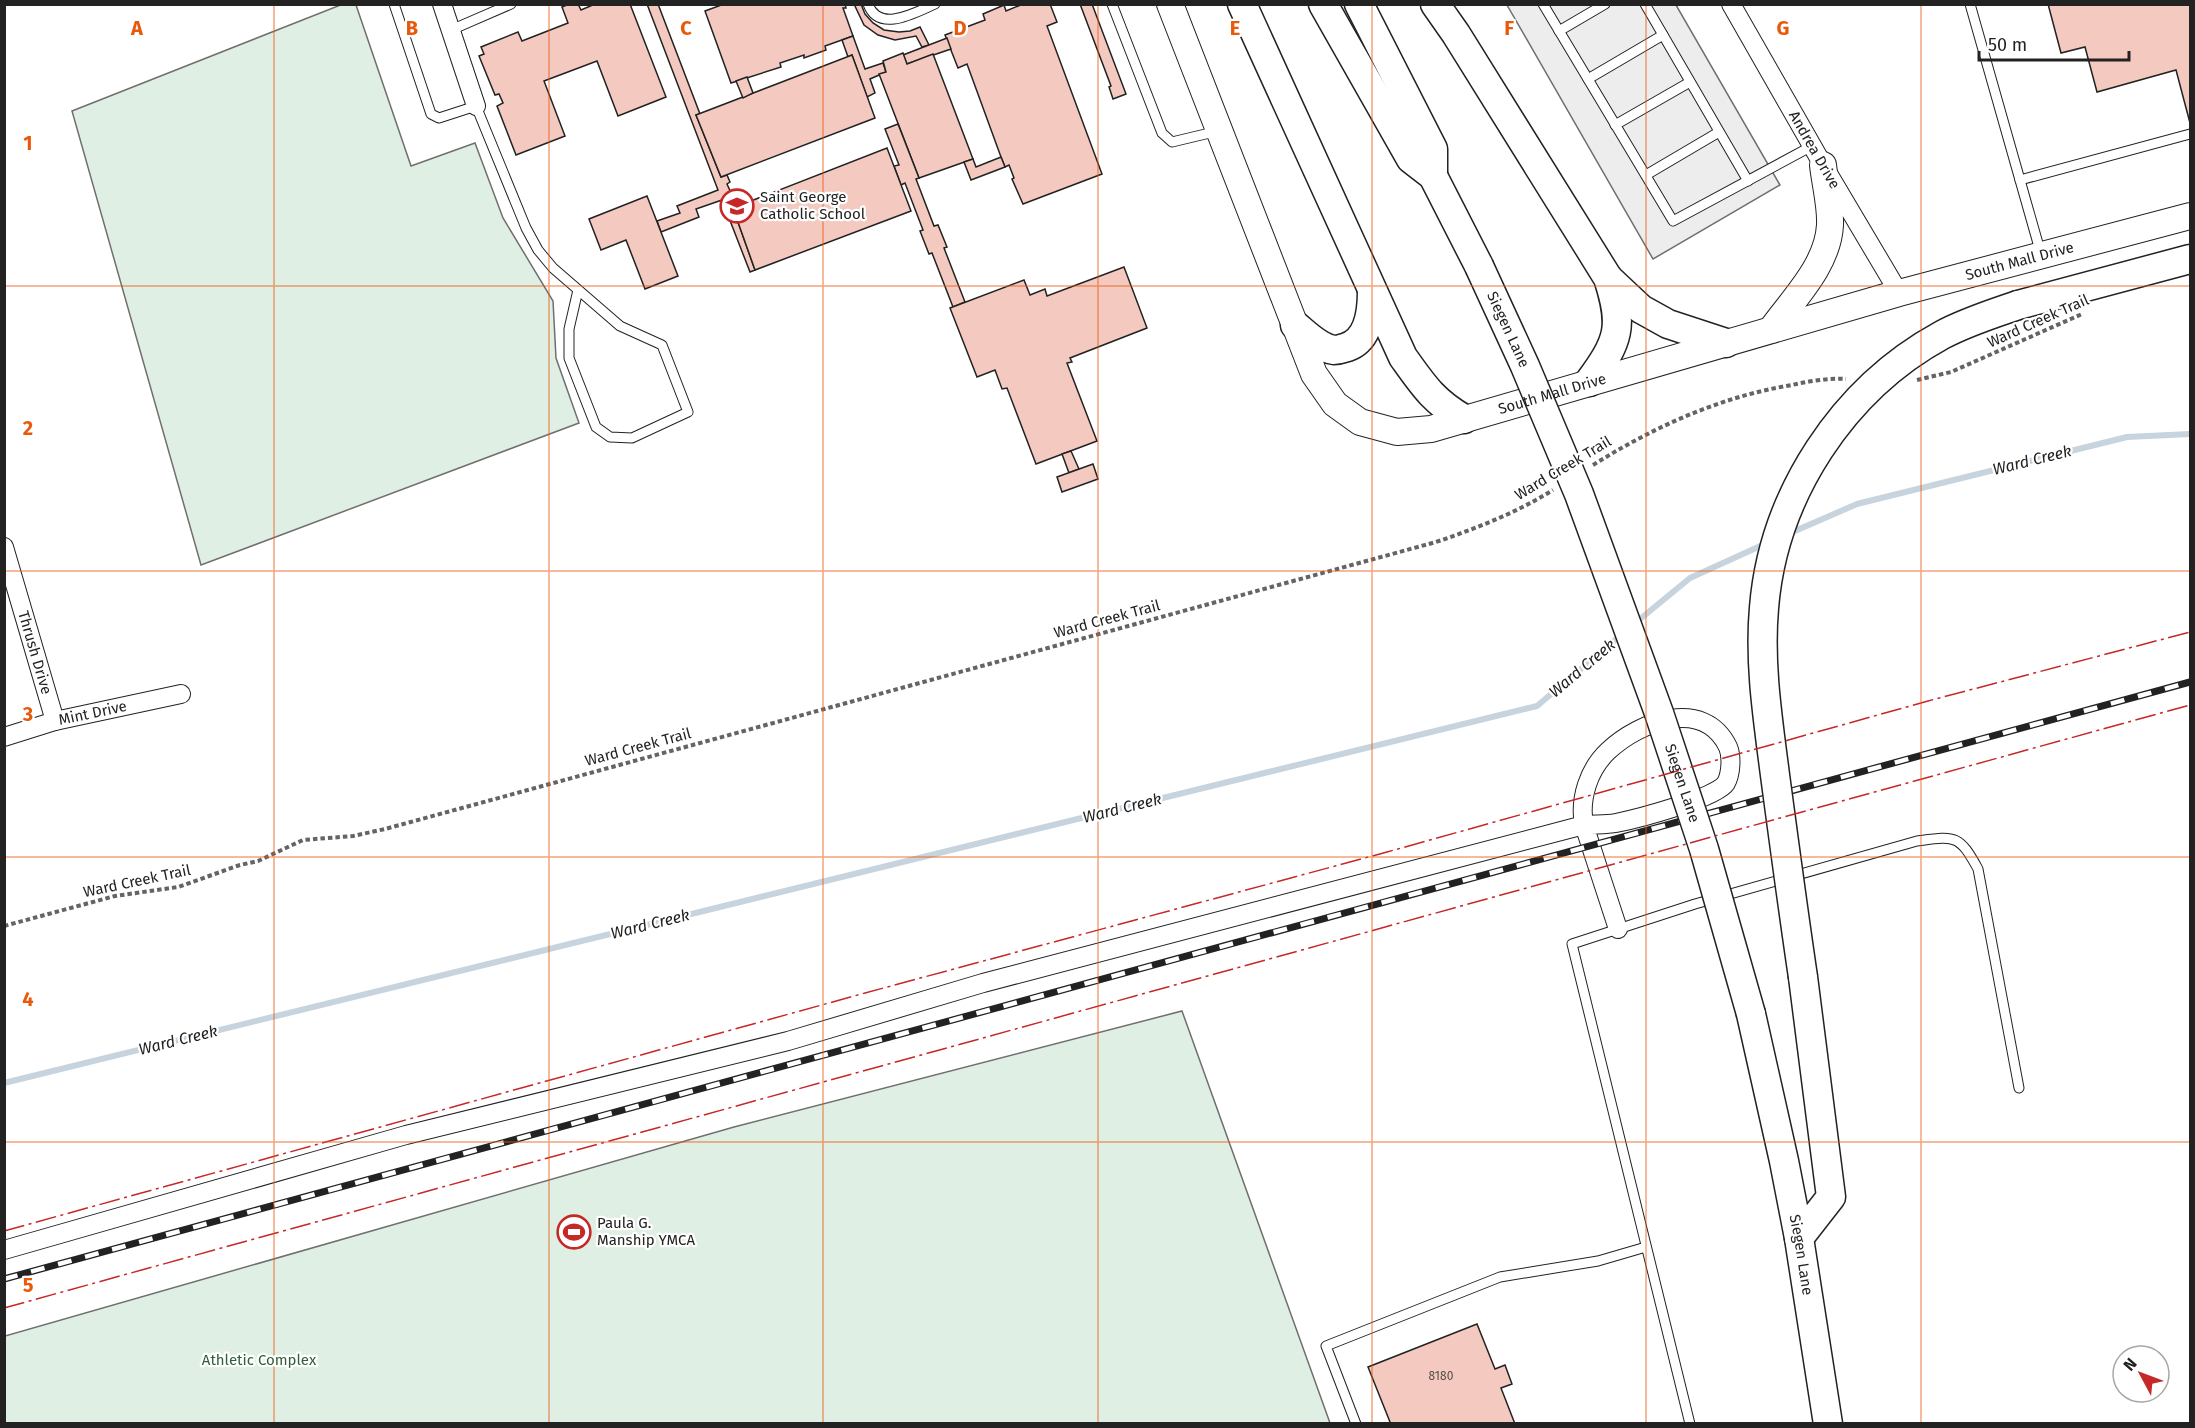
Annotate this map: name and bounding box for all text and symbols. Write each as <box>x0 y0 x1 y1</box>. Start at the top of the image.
text: A <box>130 16 144 40</box>
text: B <box>406 16 418 40</box>
text: C <box>680 16 692 40</box>
text: D <box>953 16 967 40</box>
text: E <box>1230 16 1240 40</box>
text: F <box>1504 16 1514 40</box>
text: G <box>1777 16 1789 40</box>
scale bar <box>1979 24 2129 62</box>
text: 50 m <box>1988 34 2027 56</box>
street label: Andrea Drive <box>1785 108 1844 192</box>
text: 1 <box>23 131 33 155</box>
school or university icon: Saint George Catholic School <box>719 188 755 224</box>
place label: Saint George Catholic School <box>760 188 866 223</box>
street label: South Mall Drive <box>1963 238 2076 284</box>
street label: Siegen Lane <box>1483 289 1533 370</box>
street label: Ward Creek Trail <box>1984 290 2092 351</box>
street label: South Mall Drive <box>1496 370 1608 418</box>
text: 2 <box>23 416 33 440</box>
street label: Ward Creek Trail <box>1512 432 1615 504</box>
water label: Ward Creek <box>1991 441 2074 479</box>
street label: Ward Creek Trail <box>1052 596 1163 642</box>
street label: Thrush Drive <box>14 609 56 696</box>
water label: Ward Creek <box>1545 635 1619 701</box>
street label: Mint Drive <box>57 697 128 729</box>
text: 3 <box>22 702 33 726</box>
street label: Ward Creek Trail <box>583 724 694 770</box>
street label: Siegen Lane <box>1661 742 1704 825</box>
water label: Ward Creek <box>1081 789 1164 827</box>
street label: Ward Creek Trail <box>82 861 193 901</box>
water label: Ward Creek <box>609 905 692 943</box>
text: 4 <box>22 987 34 1011</box>
water label: Ward Creek <box>137 1021 220 1059</box>
street label: Siegen Lane <box>1786 1213 1817 1296</box>
sports icon: Paula G. Manship YMCA <box>556 1214 592 1250</box>
place label: Paula G. Manship YMCA <box>597 1214 695 1249</box>
text: 5 <box>23 1273 34 1297</box>
north arrow <box>2111 1344 2171 1404</box>
park label: Athletic Complex <box>202 1351 317 1369</box>
text: N <box>2119 1354 2141 1375</box>
house number: 8180 <box>1429 1369 1454 1383</box>

